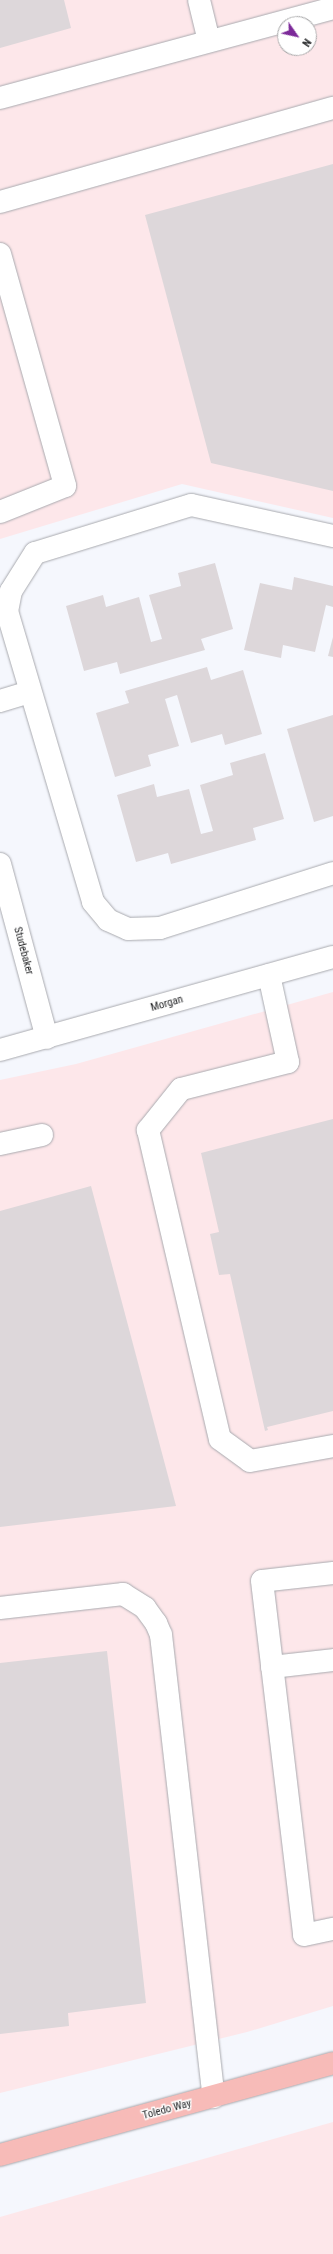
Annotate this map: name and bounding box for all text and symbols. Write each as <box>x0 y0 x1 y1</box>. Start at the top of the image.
north arrow <box>277 16 317 56</box>
text: N <box>299 36 314 49</box>
street label: Studebaker <box>10 926 36 976</box>
street label: Morgan <box>149 993 185 1015</box>
street label: Toledo Way <box>141 2097 193 2123</box>

